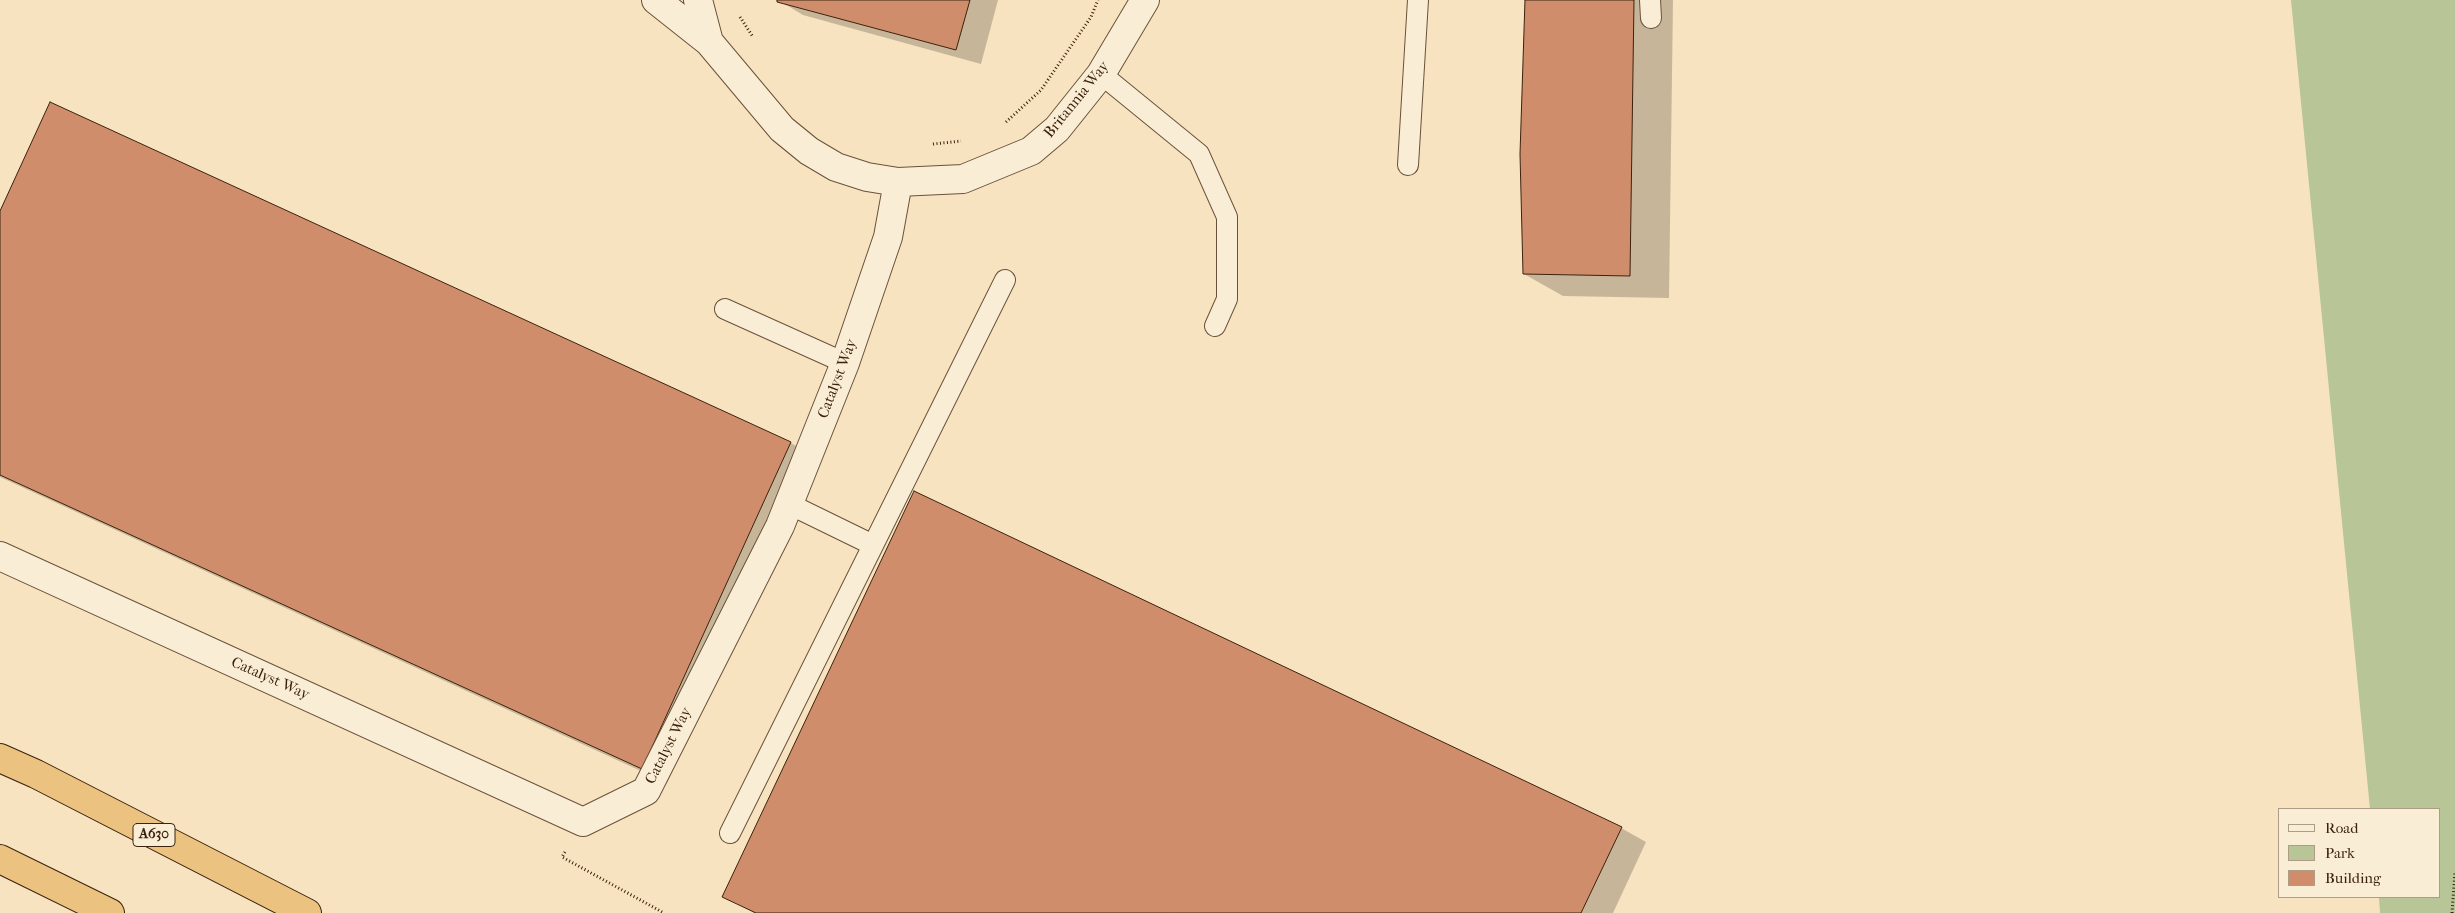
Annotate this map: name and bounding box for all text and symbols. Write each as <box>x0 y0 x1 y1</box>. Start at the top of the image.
street label: Britannia Way <box>1041 58 1113 142</box>
street label: Catalyst Way <box>815 337 861 421</box>
street label: Catalyst Way <box>228 654 312 704</box>
street label: Catalyst Way <box>642 705 696 787</box>
legend <box>2278 808 2440 898</box>
text: Road <box>2325 819 2358 837</box>
road number: A630 <box>133 824 175 846</box>
text: Park <box>2325 844 2355 862</box>
text: Building <box>2325 869 2381 887</box>

